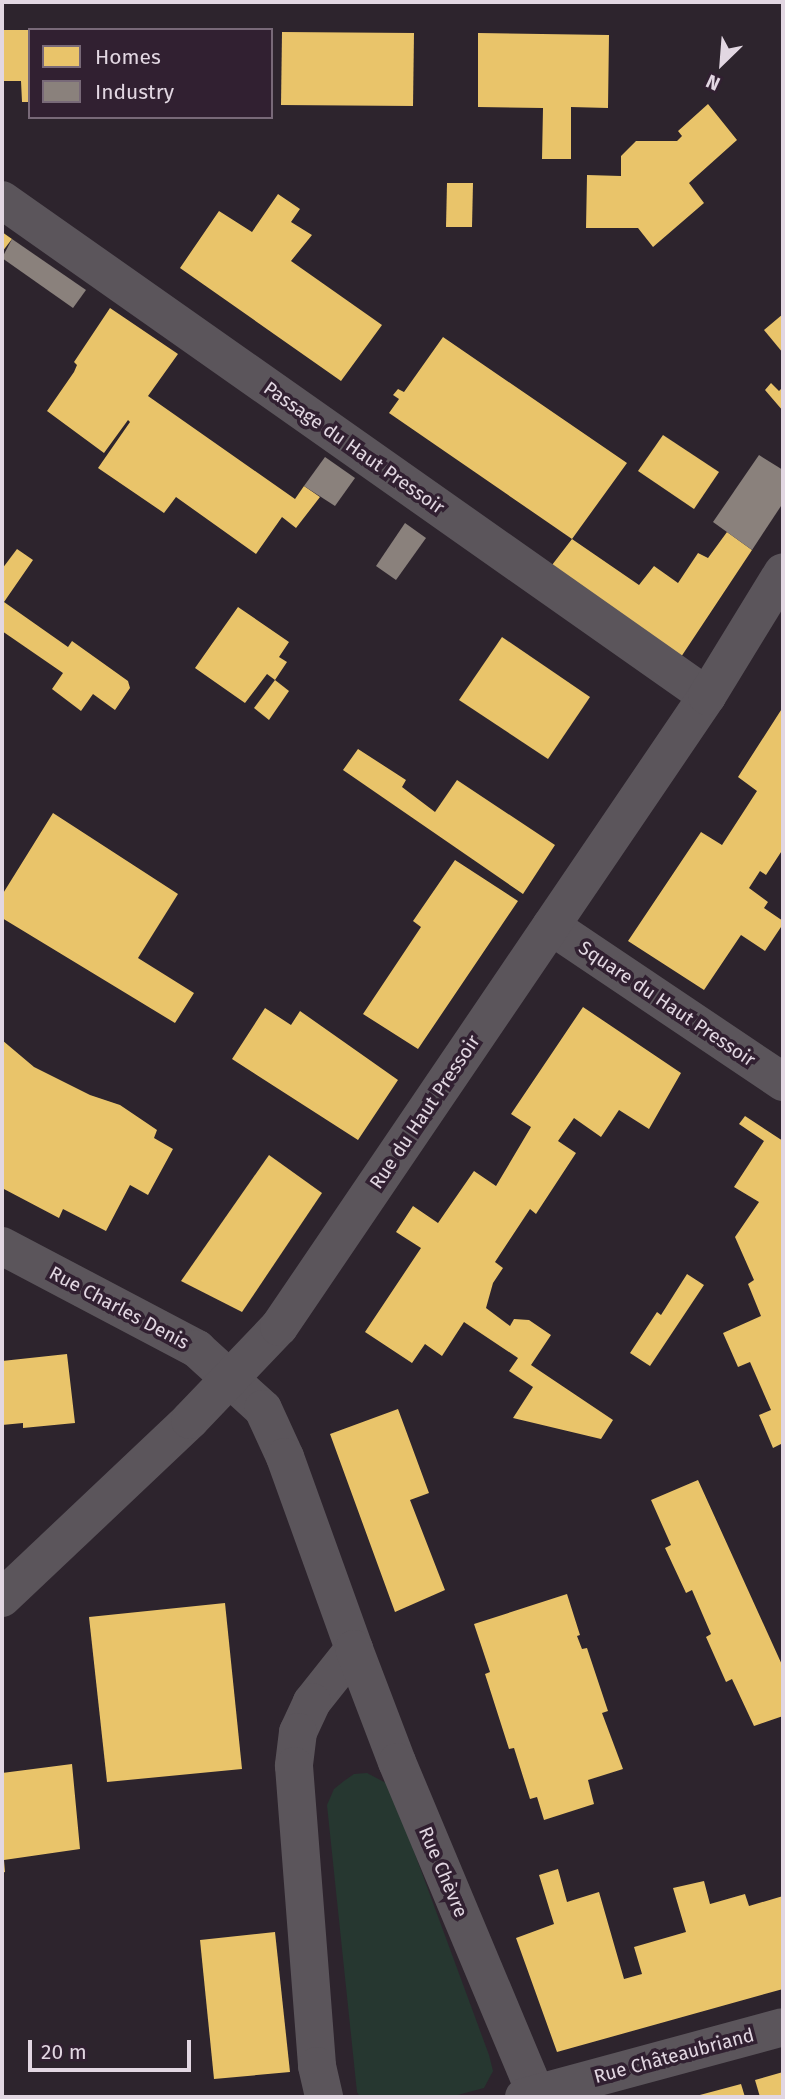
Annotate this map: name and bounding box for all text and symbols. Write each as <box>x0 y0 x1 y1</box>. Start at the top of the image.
legend <box>28 28 273 119</box>
north arrow <box>687 28 757 98</box>
text: Homes <box>95 44 161 70</box>
text: N <box>702 69 723 96</box>
text: Industry <box>95 79 174 105</box>
street label: Passage du Haut Pressoir <box>259 377 449 519</box>
street label: Square du Haut Pressoir <box>574 936 760 1072</box>
street label: Rue du Haut Pressoir <box>365 1031 485 1193</box>
street label: Rue Charles Denis <box>45 1262 193 1354</box>
street label: Rue Chèvre <box>414 1823 472 1921</box>
street label: Rue Châteaubriand <box>591 2024 757 2088</box>
scale bar <box>32 2025 194 2070</box>
text: 20 m <box>41 2039 87 2065</box>

